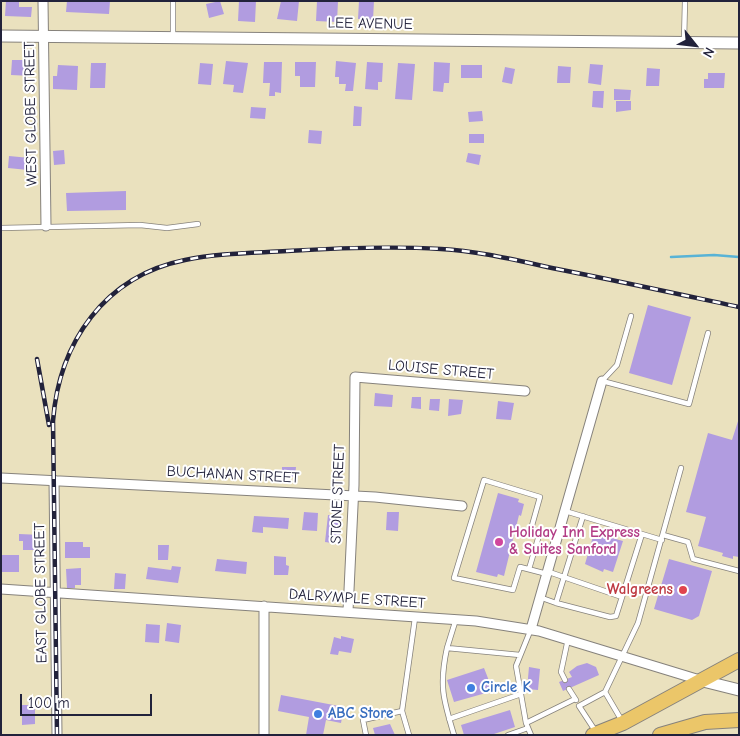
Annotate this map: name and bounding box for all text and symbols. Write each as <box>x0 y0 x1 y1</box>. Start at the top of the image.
street label: LEE AVENUE <box>327 14 413 34</box>
north arrow <box>670 20 720 70</box>
street label: WEST GLOBE STREET <box>21 41 41 187</box>
text: N <box>699 44 718 61</box>
street label: LOUISE STREET <box>387 356 495 384</box>
street label: STONE STREET <box>327 444 349 544</box>
street label: BUCHANAN STREET <box>166 463 300 487</box>
street label: EAST GLOBE STREET <box>31 523 51 663</box>
place label: Holiday Inn Express & Suites Sanford <box>509 524 640 559</box>
marker: Holiday Inn Express & Suites Sanford <box>493 536 505 548</box>
place label: Walgreens <box>607 581 673 599</box>
marker: Walgreens <box>677 584 689 596</box>
street label: DALRYMPLE STREET <box>288 585 426 613</box>
place label: Circle K <box>481 679 531 697</box>
marker: Circle K <box>465 682 477 694</box>
scale bar <box>22 684 155 716</box>
text: 100 m <box>28 694 70 712</box>
place label: ABC Store <box>328 705 393 723</box>
marker: ABC Store <box>312 708 324 720</box>

